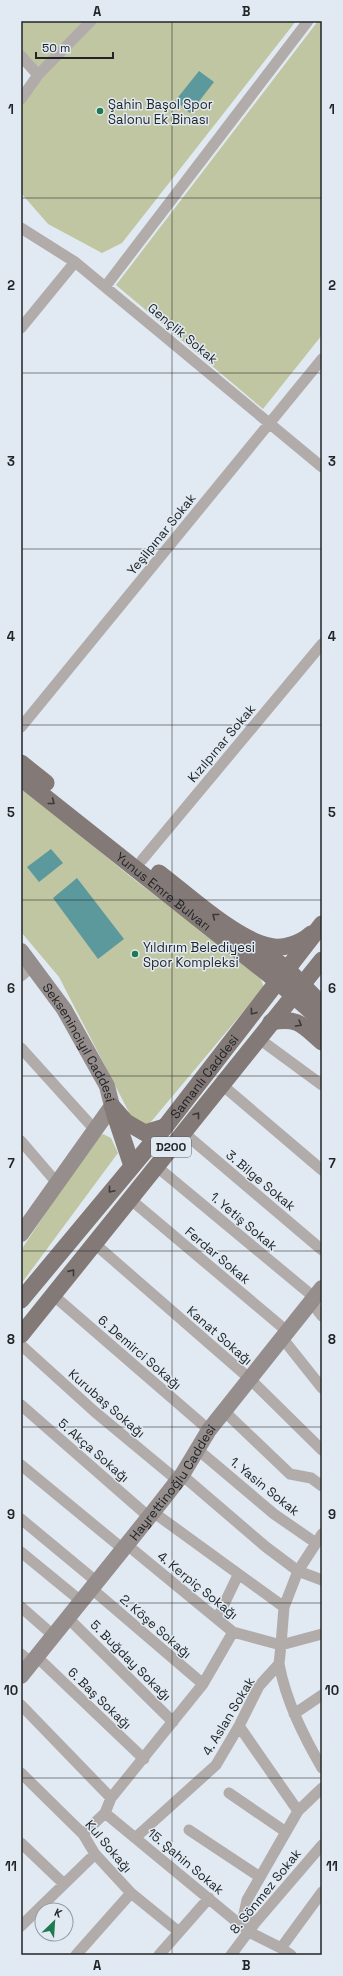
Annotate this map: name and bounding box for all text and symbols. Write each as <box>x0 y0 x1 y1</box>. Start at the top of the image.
text: A <box>93 3 102 20</box>
text: B <box>242 3 251 20</box>
scale bar <box>36 34 113 60</box>
text: 50 m <box>42 40 70 56</box>
place label: Şahin Başol Spor Salonu Ek Binası <box>108 96 213 128</box>
text: 1 <box>8 101 14 118</box>
text: 1 <box>329 101 335 118</box>
marker: Şahin Başol Spor Salonu Ek Binası <box>95 106 105 116</box>
text: 2 <box>7 277 15 294</box>
text: 2 <box>328 277 336 294</box>
street label: Gençlik Sokak <box>144 299 221 368</box>
text: 3 <box>7 453 15 470</box>
text: 3 <box>328 453 336 470</box>
street label: Yeşilpınar Sokak <box>123 490 200 579</box>
text: 4 <box>7 628 15 645</box>
text: 4 <box>328 628 336 645</box>
street label: Kızılpınar Sokak <box>184 701 259 786</box>
one-way arrow <box>47 798 54 805</box>
text: 5 <box>7 804 15 821</box>
text: 5 <box>328 804 336 821</box>
street label: Yunus Emre Bulvarı <box>112 848 215 935</box>
one-way arrow <box>212 913 219 920</box>
place label: Yıldırım Belediyesi Spor Kompleksi <box>143 939 255 971</box>
marker: Yıldırım Belediyesi Spor Kompleksi <box>130 949 140 959</box>
text: 6 <box>7 980 15 997</box>
street label: Sekseninciyıl Caddesi <box>38 980 119 1104</box>
text: 6 <box>328 980 336 997</box>
one-way arrow <box>251 1008 258 1015</box>
one-way arrow <box>295 1020 302 1027</box>
street label: Samanlı Caddesi <box>167 1031 242 1122</box>
one-way arrow <box>192 1113 199 1120</box>
road number: D200 <box>151 1137 191 1157</box>
street label: 3. Bilge Sokak <box>222 1146 299 1214</box>
text: 7 <box>7 1155 15 1172</box>
text: 7 <box>328 1155 336 1172</box>
one-way arrow <box>109 1186 116 1193</box>
street label: 1. Yetiş Sokak <box>207 1188 281 1254</box>
street label: Ferdar Sokak <box>181 1223 254 1288</box>
one-way arrow <box>68 1269 75 1276</box>
street label: Kanat Sokağı <box>183 1302 256 1369</box>
street label: 6. Demirci Sokağı <box>94 1311 185 1393</box>
text: 8 <box>7 1331 15 1348</box>
text: 8 <box>328 1331 336 1348</box>
street label: Kurubaş Sokağı <box>65 1365 149 1441</box>
street label: 5. Akça Sokağı <box>55 1415 133 1486</box>
street label: Hayrettinoğlu Caddesi <box>126 1421 219 1544</box>
street label: 1. Yasin Sokak <box>227 1453 303 1520</box>
text: 9 <box>7 1506 15 1523</box>
text: 9 <box>328 1506 336 1523</box>
street label: 4. Kerpiç Sokağı <box>154 1548 241 1623</box>
street label: 2. Köşe Sokağı <box>116 1591 195 1662</box>
street label: 5. Buğday Sokağı <box>87 1616 175 1704</box>
street label: 6. Baş Sokağı <box>64 1664 135 1733</box>
street label: 4. Aslan Sokak <box>198 1674 259 1759</box>
text: 10 <box>4 1682 18 1699</box>
text: 10 <box>325 1682 339 1699</box>
street label: Kul Sokağı <box>82 1816 136 1876</box>
street label: 15. Şahin Sokak <box>144 1824 227 1898</box>
street label: 8. Sönmez Sokak <box>226 1845 305 1937</box>
text: 11 <box>5 1858 17 1875</box>
text: 11 <box>326 1858 338 1875</box>
north arrow <box>34 1902 74 1942</box>
text: K <box>52 1905 64 1921</box>
text: A <box>93 1957 102 1974</box>
text: B <box>242 1957 251 1974</box>

